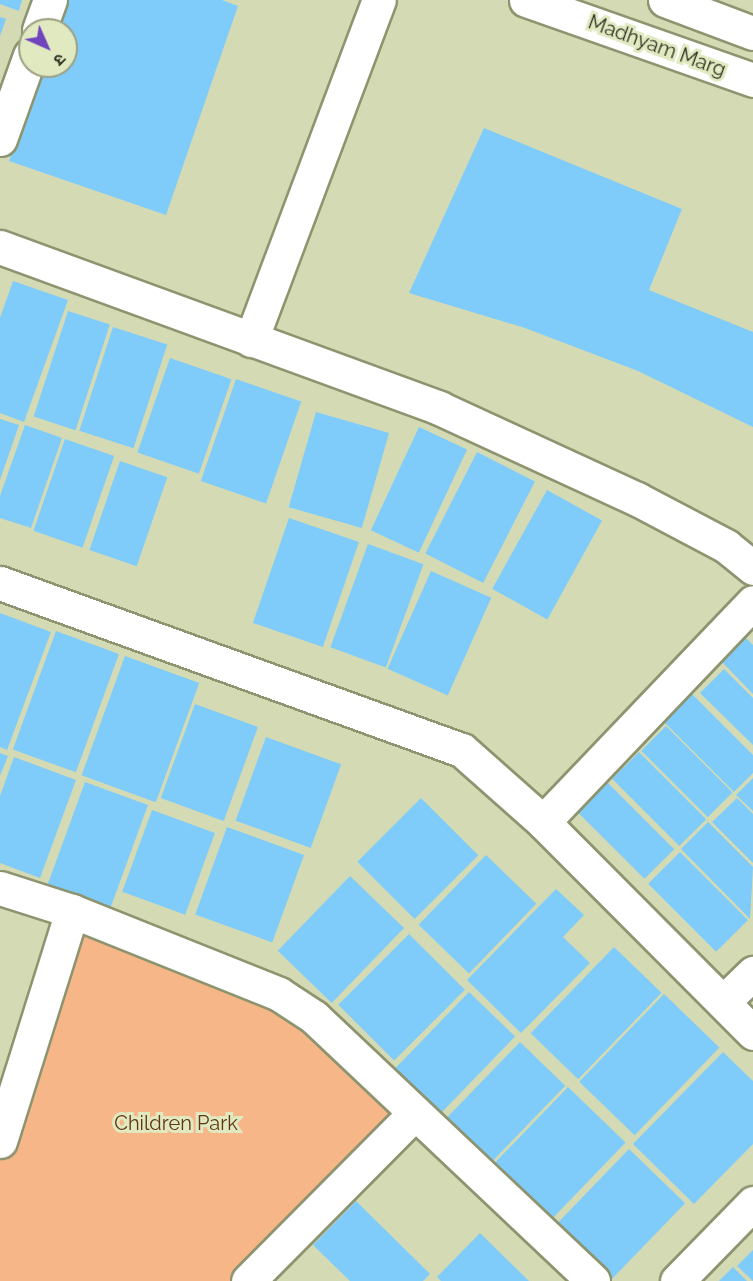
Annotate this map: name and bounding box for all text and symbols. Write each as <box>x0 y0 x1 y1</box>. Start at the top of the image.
street label: Madhyam Marg <box>585 10 729 82</box>
north arrow <box>18 18 78 78</box>
text: उ <box>50 50 70 70</box>
park label: Children Park <box>114 1111 238 1135</box>

